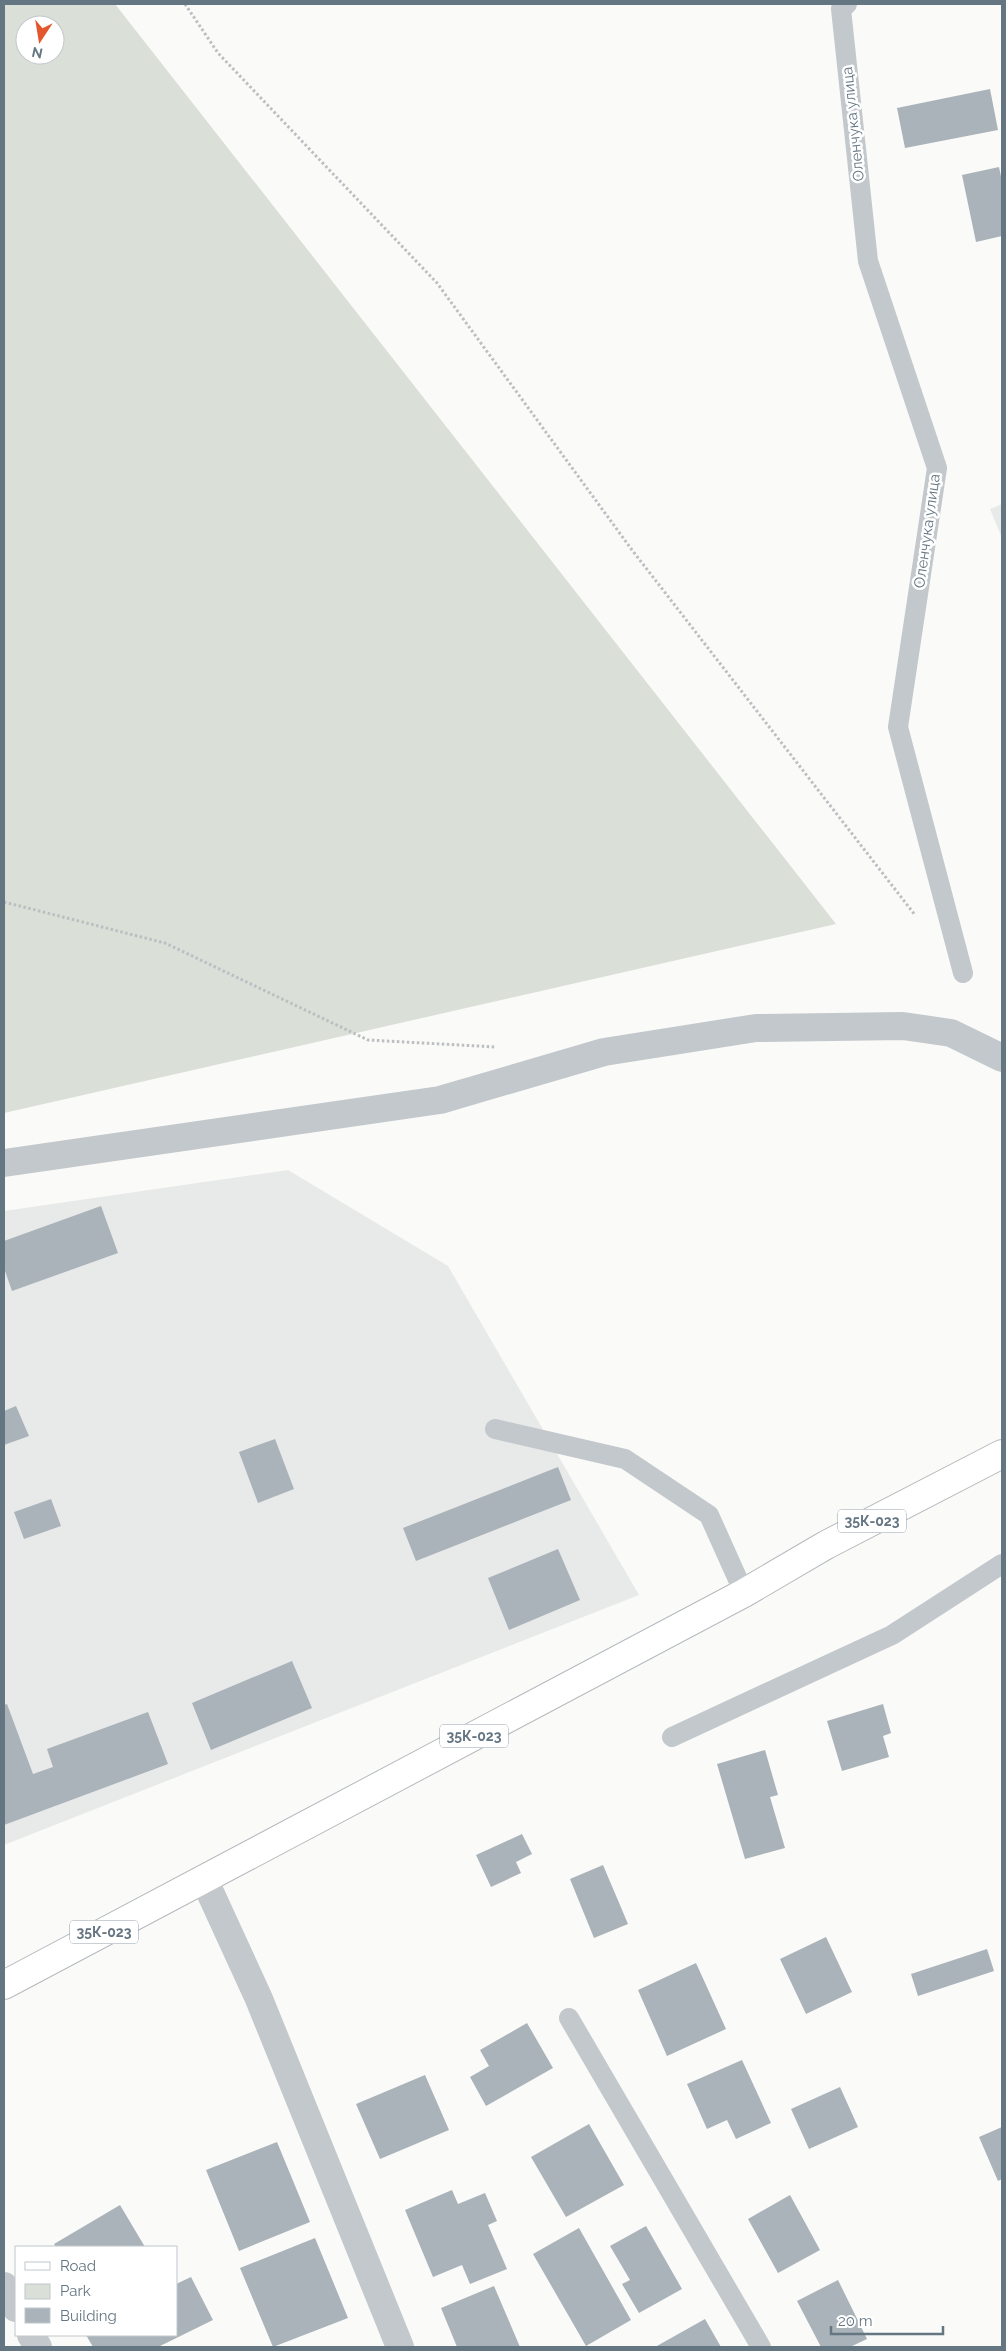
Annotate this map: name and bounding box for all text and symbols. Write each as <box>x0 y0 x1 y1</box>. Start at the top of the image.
north arrow <box>15 15 65 65</box>
text: N <box>30 44 44 62</box>
street label: Оленчука улица <box>838 66 868 182</box>
street label: Оленчука улица <box>910 473 944 589</box>
road number: 35К-023 <box>838 1510 906 1532</box>
road number: 35К-023 <box>440 1724 508 1748</box>
road number: 35К-023 <box>70 1920 138 1944</box>
legend <box>15 2246 178 2336</box>
text: Road <box>60 2257 96 2275</box>
text: Park <box>60 2282 91 2300</box>
scale bar <box>831 2304 944 2336</box>
text: Building <box>60 2307 117 2325</box>
text: 20 m <box>838 2312 873 2330</box>

